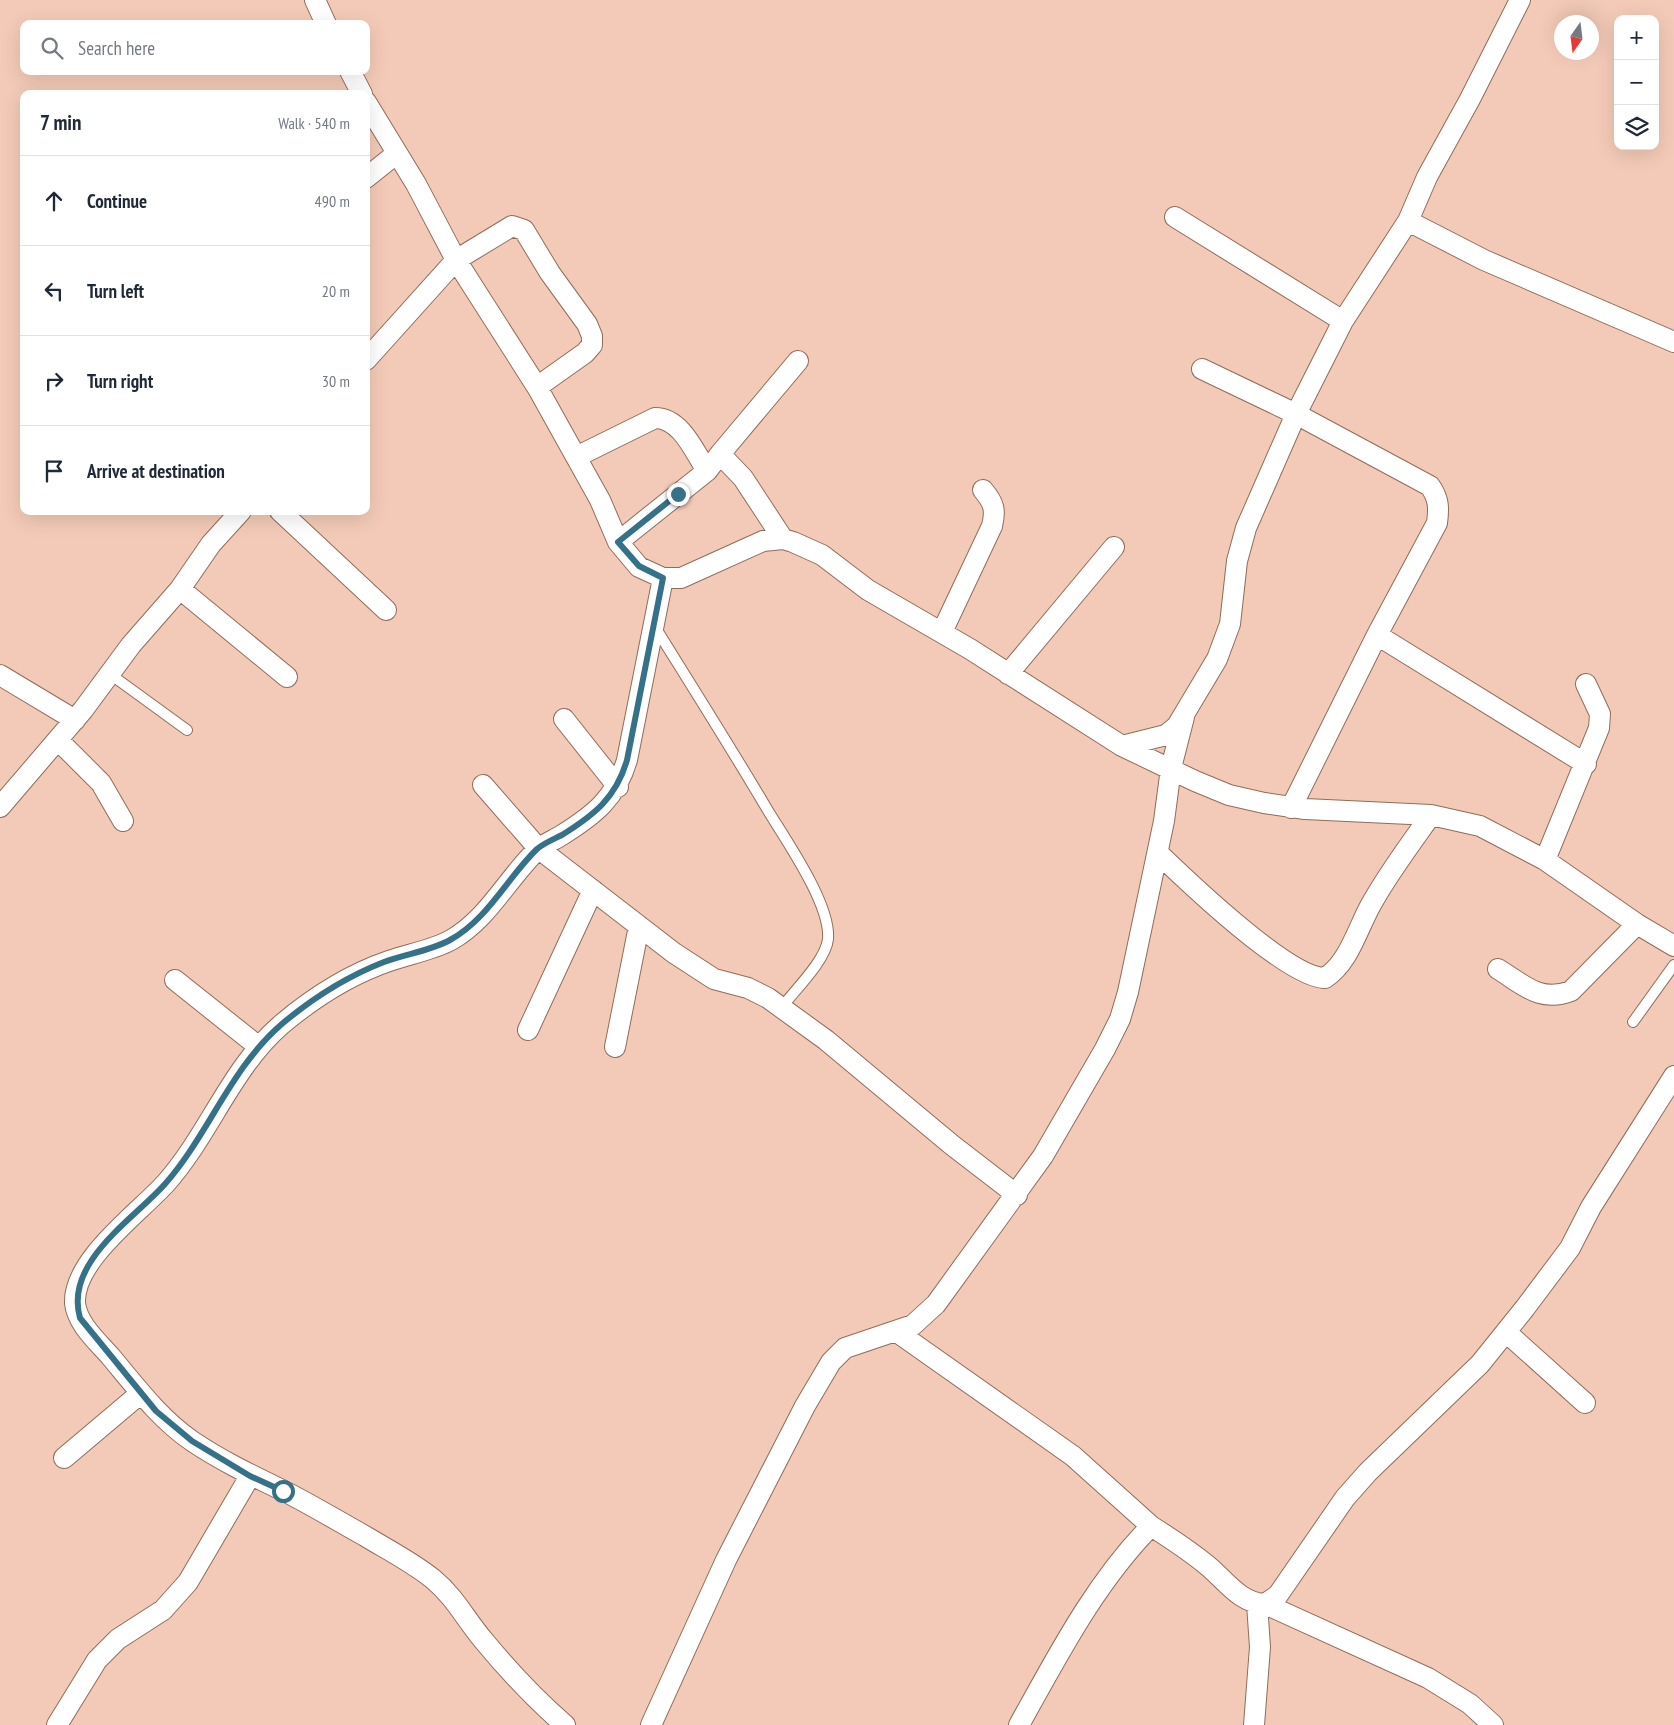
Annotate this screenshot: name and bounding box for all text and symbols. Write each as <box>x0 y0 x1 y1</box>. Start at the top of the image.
north arrow <box>1554 15 1599 60</box>
map controls <box>1614 15 1659 150</box>
button: + <box>1614 15 1659 60</box>
search box <box>20 20 370 75</box>
icon: search <box>38 34 66 62</box>
text: Search here <box>78 36 155 60</box>
button: − <box>1614 60 1659 105</box>
button: layers <box>1614 105 1659 150</box>
text: 7 min <box>40 109 82 136</box>
text: Walk · 540 m <box>278 113 350 133</box>
icon: ahead <box>40 187 68 215</box>
text: Continue <box>87 189 147 213</box>
text: 490 m <box>315 191 350 211</box>
icon: left <box>40 277 68 305</box>
text: Turn left <box>87 279 144 303</box>
text: 20 m <box>322 281 350 301</box>
icon: right <box>40 367 68 395</box>
text: Turn right <box>87 369 153 393</box>
text: 30 m <box>322 371 350 391</box>
icon: arrive <box>40 457 68 485</box>
text: Arrive at destination <box>87 459 225 483</box>
route end <box>667 483 690 506</box>
route start <box>272 1480 295 1503</box>

